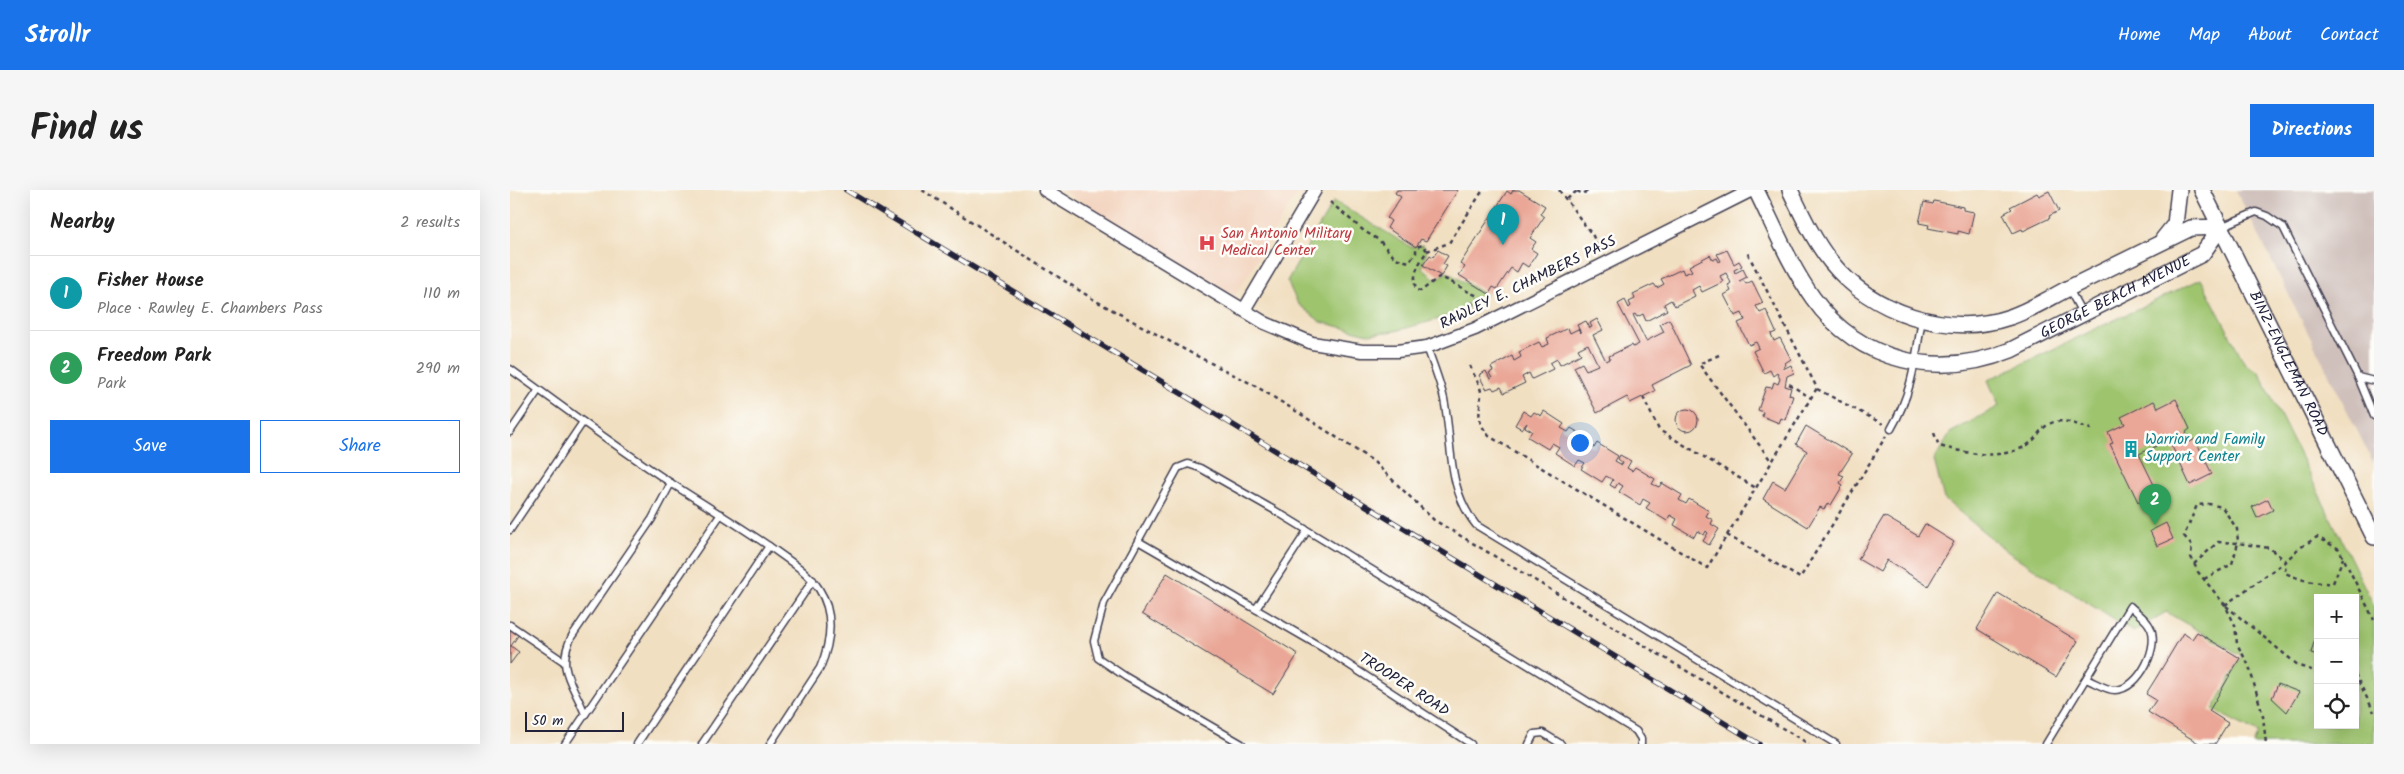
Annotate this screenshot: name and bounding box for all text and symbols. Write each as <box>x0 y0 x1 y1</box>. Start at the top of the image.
text: Strollr <box>25 16 90 55</box>
text: Home <box>2118 21 2161 50</box>
text: Map <box>2189 21 2220 50</box>
text: About <box>2248 21 2292 50</box>
text: Contact <box>2320 21 2379 50</box>
text: Find us <box>30 102 143 158</box>
button: Directions <box>2250 104 2374 157</box>
pin: 1 <box>1487 204 1519 245</box>
text: Nearby <box>50 206 115 239</box>
text: 2 results <box>400 210 460 235</box>
place label: San Antonio Military Medical Center <box>1221 222 1353 263</box>
street label: RAWLEY E. CHAMBERS PASS <box>1436 230 1620 336</box>
hospital icon: San Antonio Military Medical Center <box>1197 233 1217 253</box>
street label: GEORGE BEACH AVENUE <box>2036 249 2196 345</box>
text: Fisher House <box>97 266 204 296</box>
text: 1 <box>64 281 68 306</box>
text: 110 m <box>423 281 460 306</box>
street label: BINZ-ENGLEMAN ROAD <box>2242 287 2334 441</box>
text: Place · Rawley E. Chambers Pass <box>97 296 323 321</box>
text: Freedom Park <box>97 341 211 371</box>
text: 2 <box>61 356 71 381</box>
text: 290 m <box>416 356 460 381</box>
text: Park <box>97 371 126 396</box>
button: Save <box>50 420 250 473</box>
button: Share <box>260 420 460 473</box>
place label: Warrior and Family Support Center <box>2145 428 2266 469</box>
your location <box>1567 430 1593 456</box>
building icon: Warrior and Family Support Center <box>2121 439 2141 459</box>
pin: 2 <box>2139 484 2171 525</box>
map controls <box>2314 594 2359 729</box>
button: + <box>2314 594 2359 639</box>
button: − <box>2314 639 2359 684</box>
street label: TROOPER ROAD <box>1354 647 1454 723</box>
button: locate <box>2314 684 2359 729</box>
scale bar <box>525 709 624 732</box>
text: 50 m <box>532 710 563 732</box>

